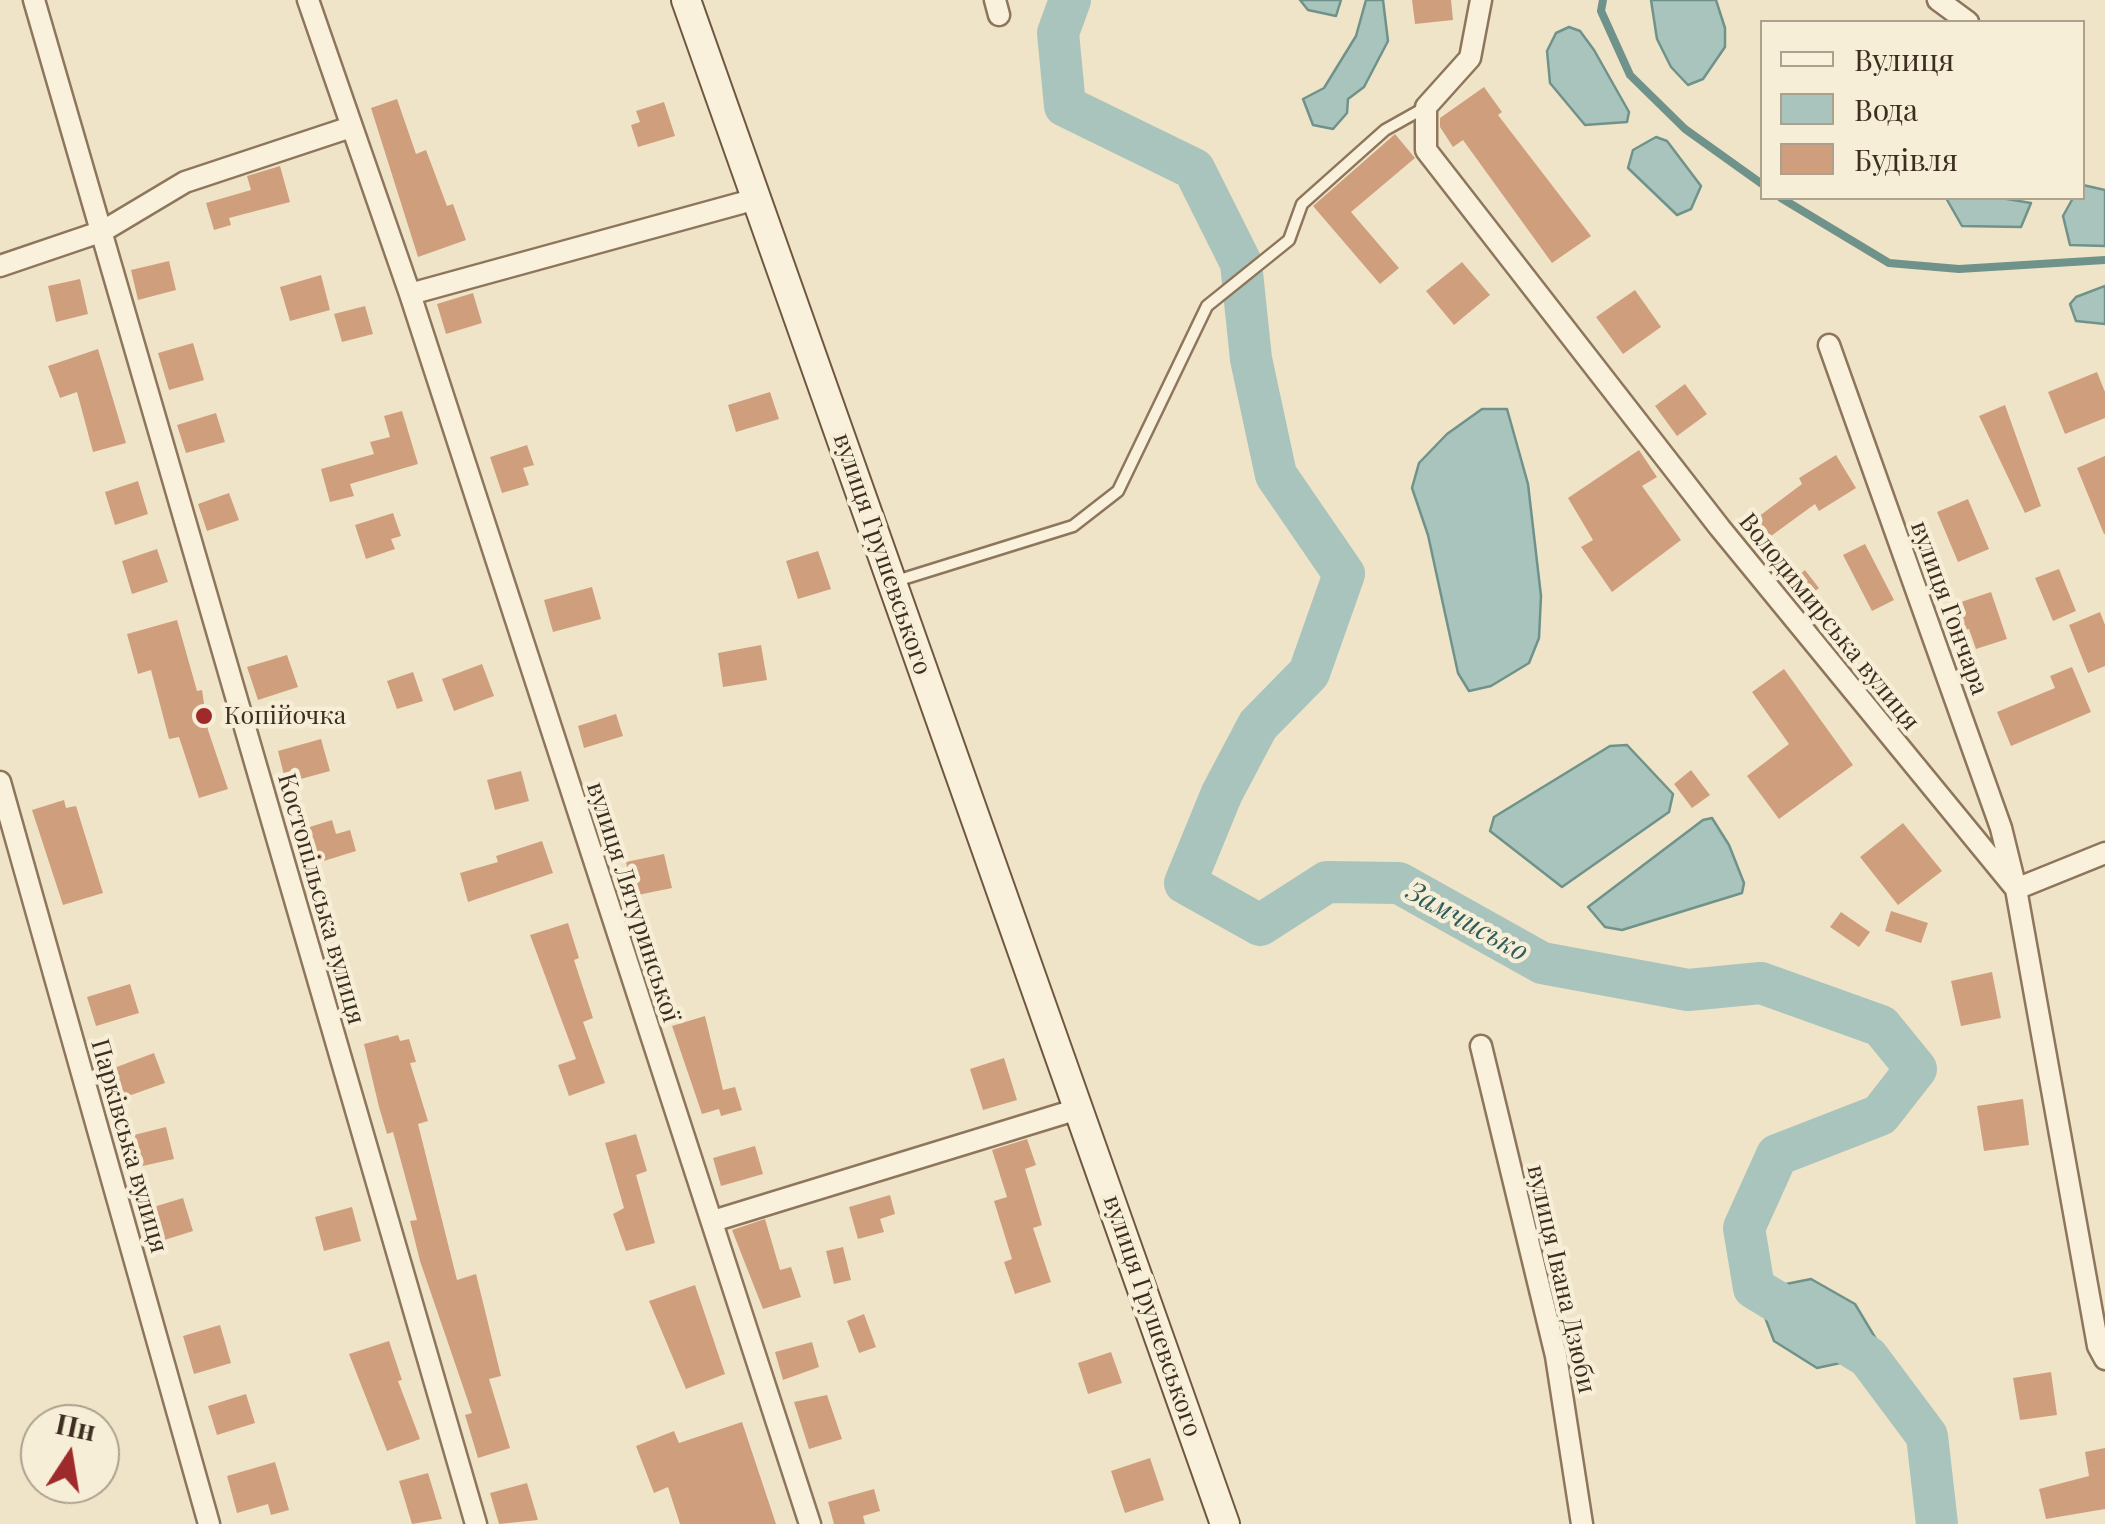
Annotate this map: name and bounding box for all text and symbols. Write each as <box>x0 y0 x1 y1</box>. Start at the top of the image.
legend <box>1760 20 2085 200</box>
text: Вулиця <box>1854 39 1954 79</box>
text: Вода <box>1854 89 1918 129</box>
text: Будівля <box>1854 139 1958 179</box>
street label: вулиця Грушевського <box>827 429 937 679</box>
street label: Володимирська вулиця <box>1732 507 1926 737</box>
street label: вулиця Гончара <box>1904 517 1994 699</box>
place label: Копійочка <box>224 701 346 731</box>
marker: Копійочка <box>193 705 215 727</box>
street label: Костопільська вулиця <box>271 770 371 1028</box>
street label: вулиця Лятуринської <box>580 778 686 1026</box>
water label: Замчисько <box>1400 875 1534 969</box>
street label: Парківська вулиця <box>84 1036 174 1256</box>
street label: вулиця Івана Дзюби <box>1520 1162 1602 1396</box>
street label: вулиця Грушевського <box>1097 1191 1207 1441</box>
north arrow <box>20 1404 120 1504</box>
text: Пн <box>52 1404 99 1448</box>

